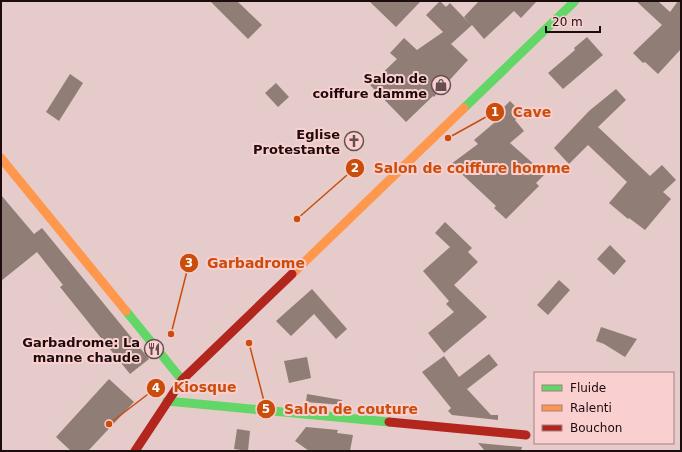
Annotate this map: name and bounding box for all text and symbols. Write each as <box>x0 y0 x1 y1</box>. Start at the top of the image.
scale bar <box>546 8 600 34</box>
text: 20 m <box>552 15 583 29</box>
place label: Salon de coiffure damme <box>312 71 427 101</box>
shop icon: Salon de coiffure damme <box>430 74 452 96</box>
callout: Cave <box>485 99 559 125</box>
text: Cave <box>513 104 551 120</box>
text: 1 <box>491 105 499 119</box>
place label: Eglise Protestante <box>253 127 340 157</box>
church icon: Eglise Protestante <box>343 130 365 152</box>
callout: Salon de coiffure homme <box>345 155 578 181</box>
text: Salon de coiffure homme <box>374 160 570 176</box>
text: 2 <box>351 161 359 175</box>
callout: Garbadrome <box>179 250 313 276</box>
text: Garbadrome <box>207 255 305 271</box>
text: 3 <box>185 256 193 270</box>
place label: Garbadrome: La manne chaude <box>22 335 140 365</box>
restaurant icon: Garbadrome: La manne chaude <box>143 338 165 360</box>
legend <box>534 372 674 444</box>
callout: Kiosque <box>146 375 245 401</box>
text: Kiosque <box>173 379 237 395</box>
text: 4 <box>152 381 160 395</box>
text: Fluide <box>570 381 606 395</box>
callout: Salon de couture <box>256 396 426 422</box>
text: Salon de couture <box>284 401 418 417</box>
text: Ralenti <box>570 401 612 415</box>
text: 5 <box>262 402 270 416</box>
text: Bouchon <box>570 421 622 435</box>

